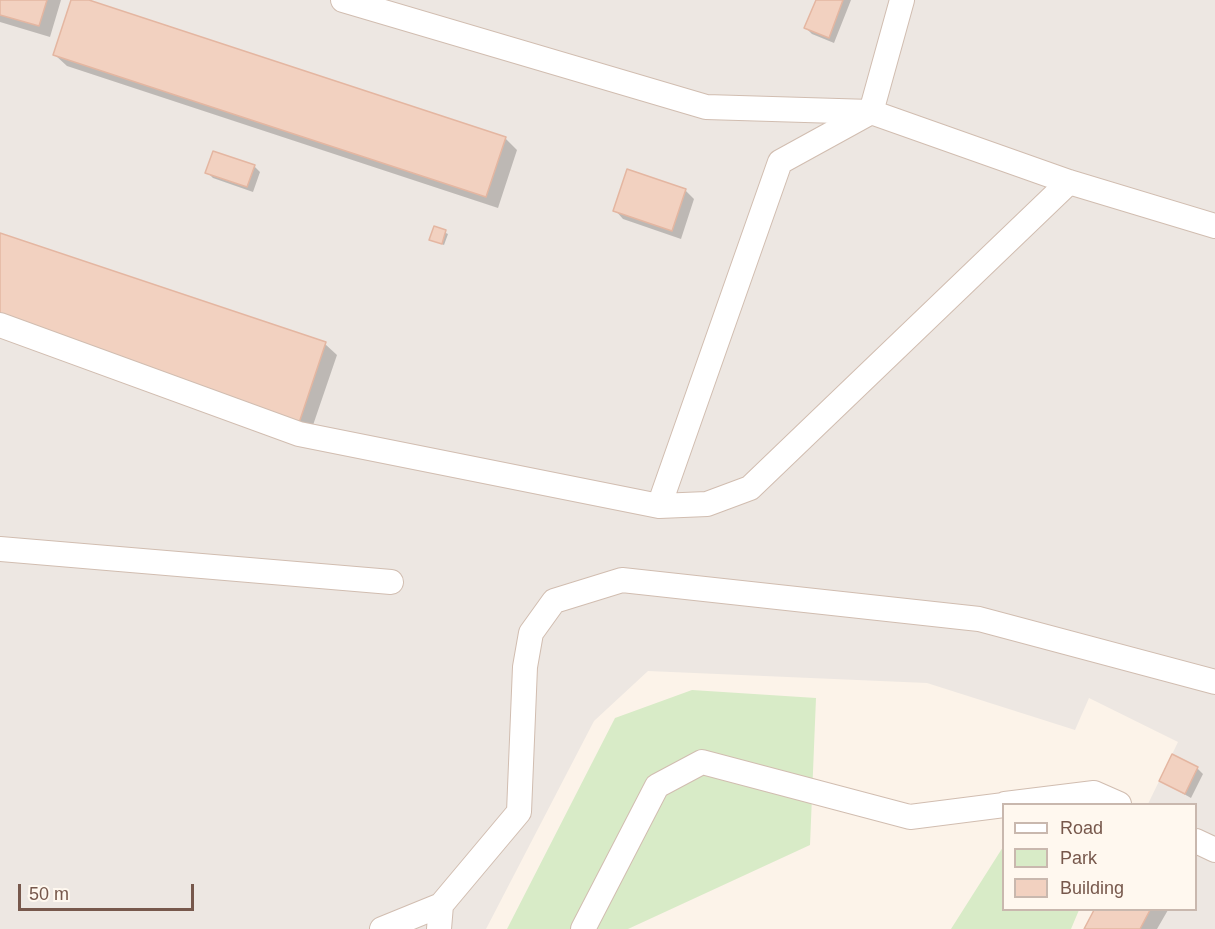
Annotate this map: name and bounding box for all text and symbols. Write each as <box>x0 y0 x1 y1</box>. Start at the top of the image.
legend <box>1002 803 1197 911</box>
text: Road <box>1060 818 1103 838</box>
text: Park <box>1060 848 1097 868</box>
scale bar <box>21 872 196 910</box>
text: Building <box>1060 878 1124 898</box>
text: 50 m <box>29 884 69 904</box>

